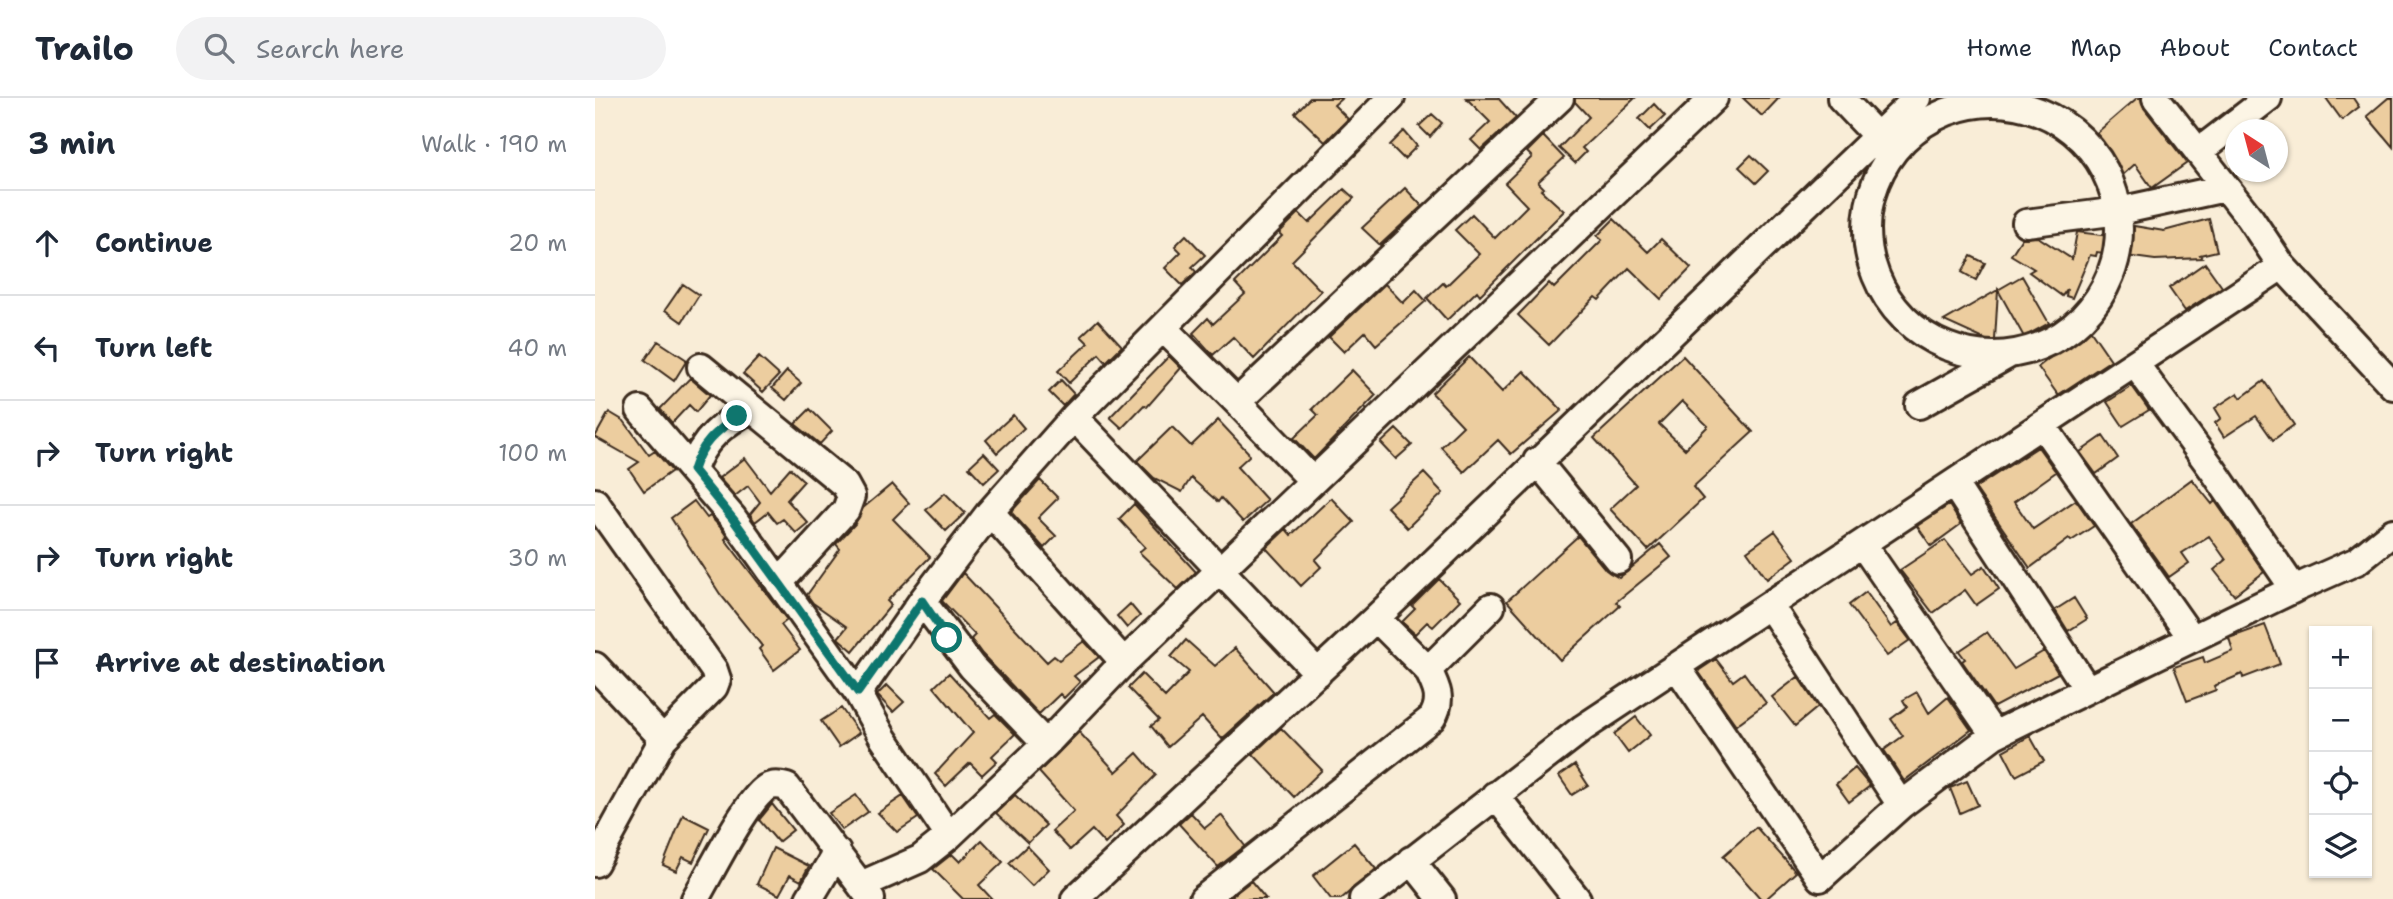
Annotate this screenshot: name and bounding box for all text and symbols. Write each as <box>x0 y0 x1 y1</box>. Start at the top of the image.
search box <box>176 17 666 80</box>
text: Trailo <box>35 26 134 71</box>
icon: search <box>200 29 238 67</box>
text: Search here <box>256 31 405 66</box>
text: Home <box>1966 32 2032 64</box>
text: Map <box>2070 32 2122 64</box>
text: About <box>2160 32 2230 64</box>
text: Contact <box>2268 32 2358 64</box>
north arrow <box>2225 119 2288 182</box>
text: 3 min <box>28 123 115 164</box>
text: Walk · 190 m <box>421 129 567 159</box>
icon: ahead <box>28 224 66 262</box>
text: Continue <box>95 225 213 260</box>
text: 20 m <box>508 228 567 258</box>
icon: left <box>28 329 66 367</box>
text: Turn left <box>95 330 212 365</box>
text: 40 m <box>507 333 567 363</box>
route end <box>721 400 752 431</box>
icon: right <box>28 434 66 472</box>
text: Turn right <box>95 435 233 470</box>
text: 100 m <box>498 438 567 468</box>
icon: right <box>28 539 66 577</box>
text: Turn right <box>95 540 233 575</box>
text: 30 m <box>508 543 567 573</box>
route start <box>931 622 962 653</box>
map controls <box>2309 626 2372 878</box>
button: + <box>2309 626 2372 689</box>
icon: arrive <box>28 644 66 682</box>
text: Arrive at destination <box>95 645 385 680</box>
button: − <box>2309 689 2372 752</box>
button: locate <box>2309 752 2372 815</box>
button: layers <box>2309 815 2372 878</box>

